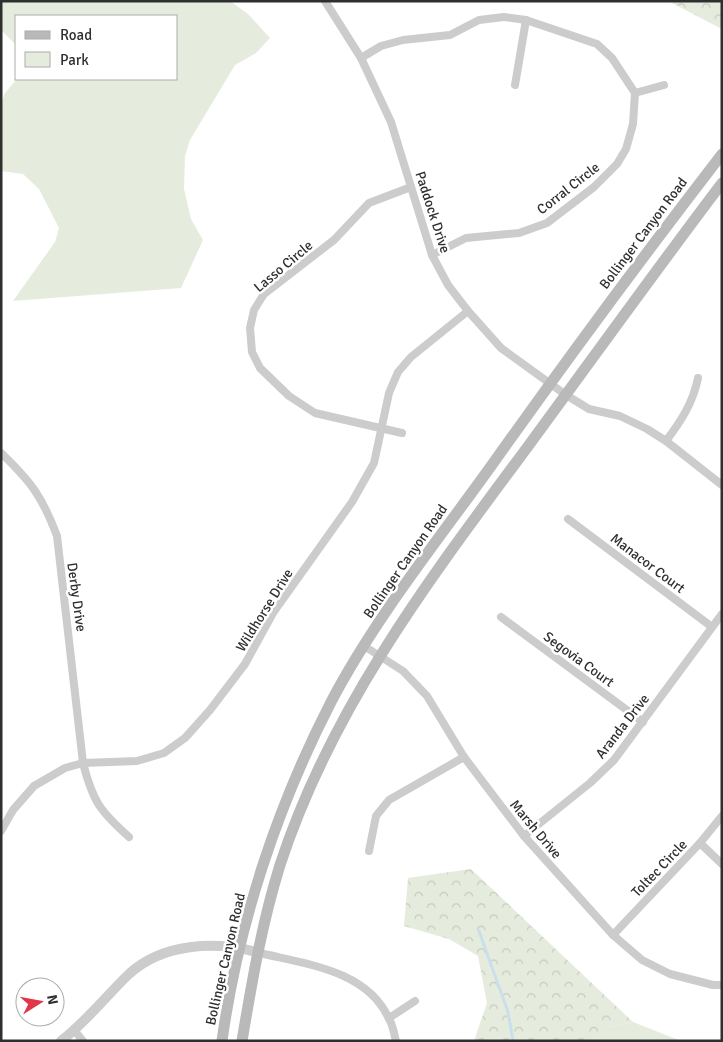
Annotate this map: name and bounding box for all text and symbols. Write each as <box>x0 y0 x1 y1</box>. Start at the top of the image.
legend <box>15 15 178 80</box>
text: Road <box>60 26 92 44</box>
text: Park <box>60 51 89 69</box>
street label: Corral Circle <box>534 159 603 218</box>
street label: Paddock Drive <box>411 169 454 255</box>
street label: Bollinger Canyon Road <box>596 174 691 292</box>
street label: Lasso Circle <box>250 237 316 296</box>
street label: Bollinger Canyon Road <box>360 501 451 621</box>
street label: Manacor Court <box>607 530 688 597</box>
street label: Derby Drive <box>63 561 90 633</box>
street label: Wildhorse Drive <box>232 566 297 655</box>
street label: Segovia Court <box>540 628 617 691</box>
street label: Aranda Drive <box>592 691 653 762</box>
street label: Marsh Drive <box>506 796 565 862</box>
street label: Toltec Circle <box>628 836 691 901</box>
street label: Bollinger Canyon Road <box>202 891 249 1027</box>
north arrow <box>15 977 65 1027</box>
text: N <box>43 993 62 1006</box>

